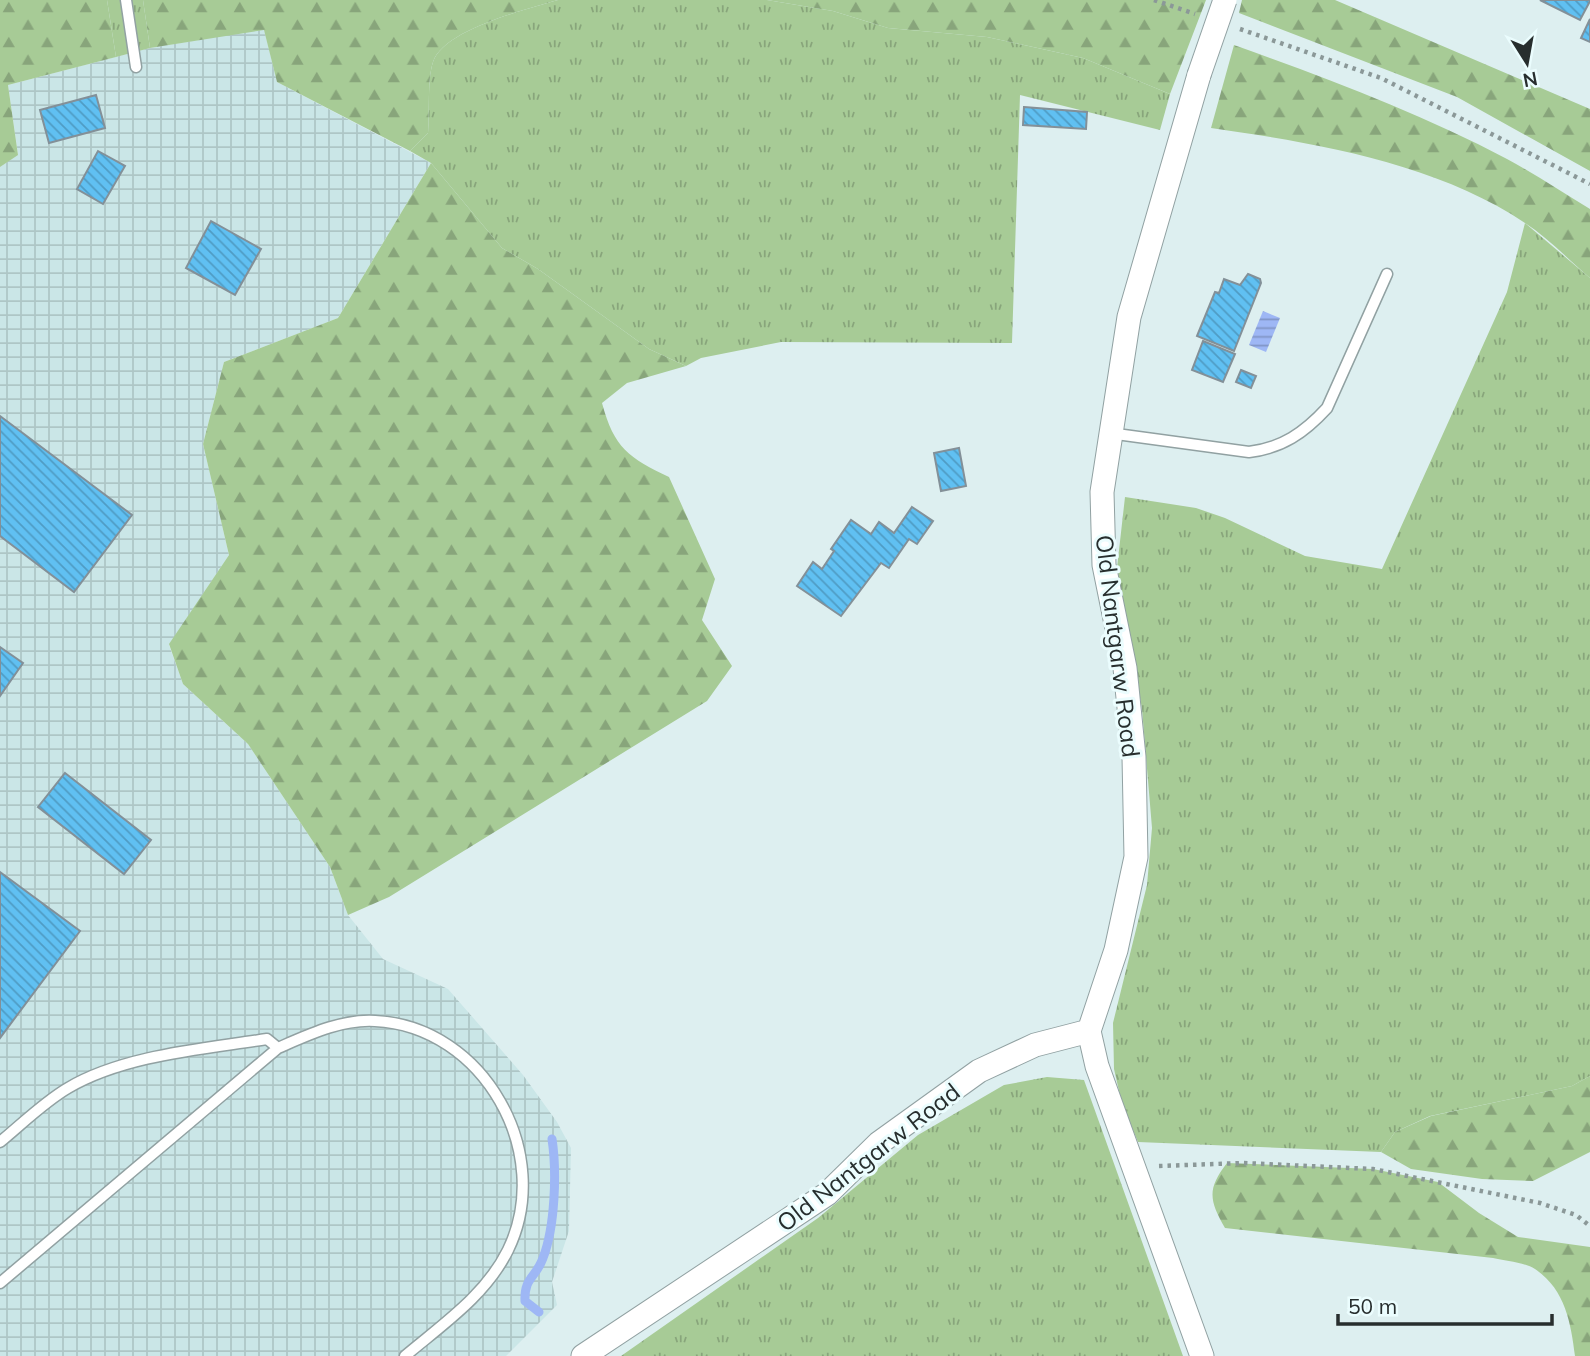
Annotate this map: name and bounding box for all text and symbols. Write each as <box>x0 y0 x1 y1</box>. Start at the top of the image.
north arrow <box>1492 28 1562 98</box>
text: N <box>1521 67 1540 93</box>
street label: Old Nantgarw Road <box>1089 533 1147 759</box>
street label: Old Nantgarw Road <box>771 1076 965 1238</box>
scale bar <box>1338 1282 1552 1326</box>
text: 50 m <box>1348 1293 1397 1319</box>

